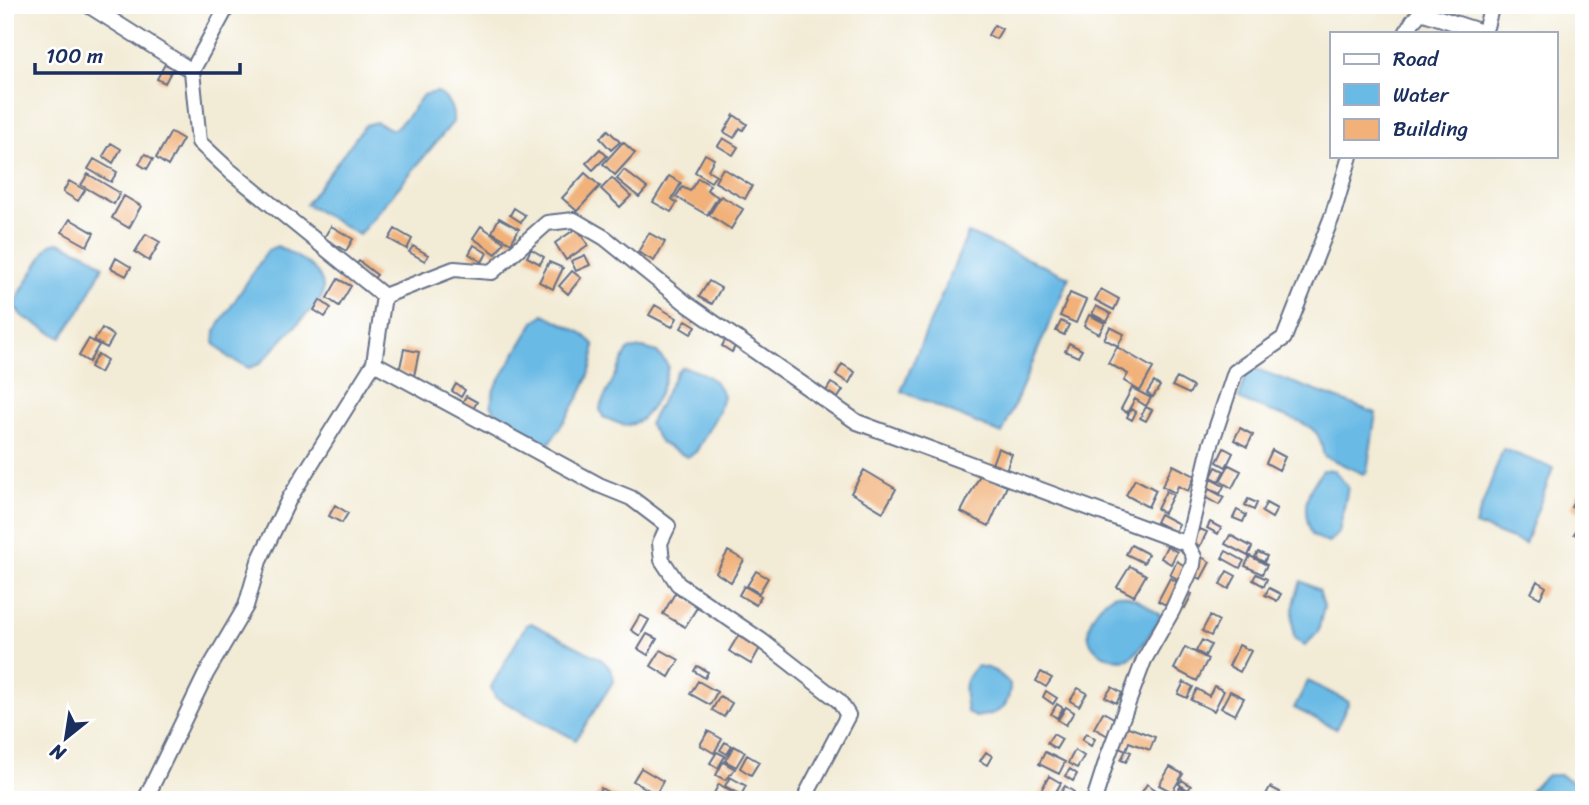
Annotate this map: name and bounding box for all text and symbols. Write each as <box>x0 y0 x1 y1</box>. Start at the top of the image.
scale bar <box>35 32 240 76</box>
legend <box>1330 32 1558 158</box>
text: 100 m <box>46 37 103 75</box>
text: Road <box>1393 40 1440 78</box>
text: Water <box>1393 76 1450 114</box>
text: Building <box>1393 110 1469 148</box>
north arrow <box>32 704 102 774</box>
text: N <box>43 734 73 770</box>

